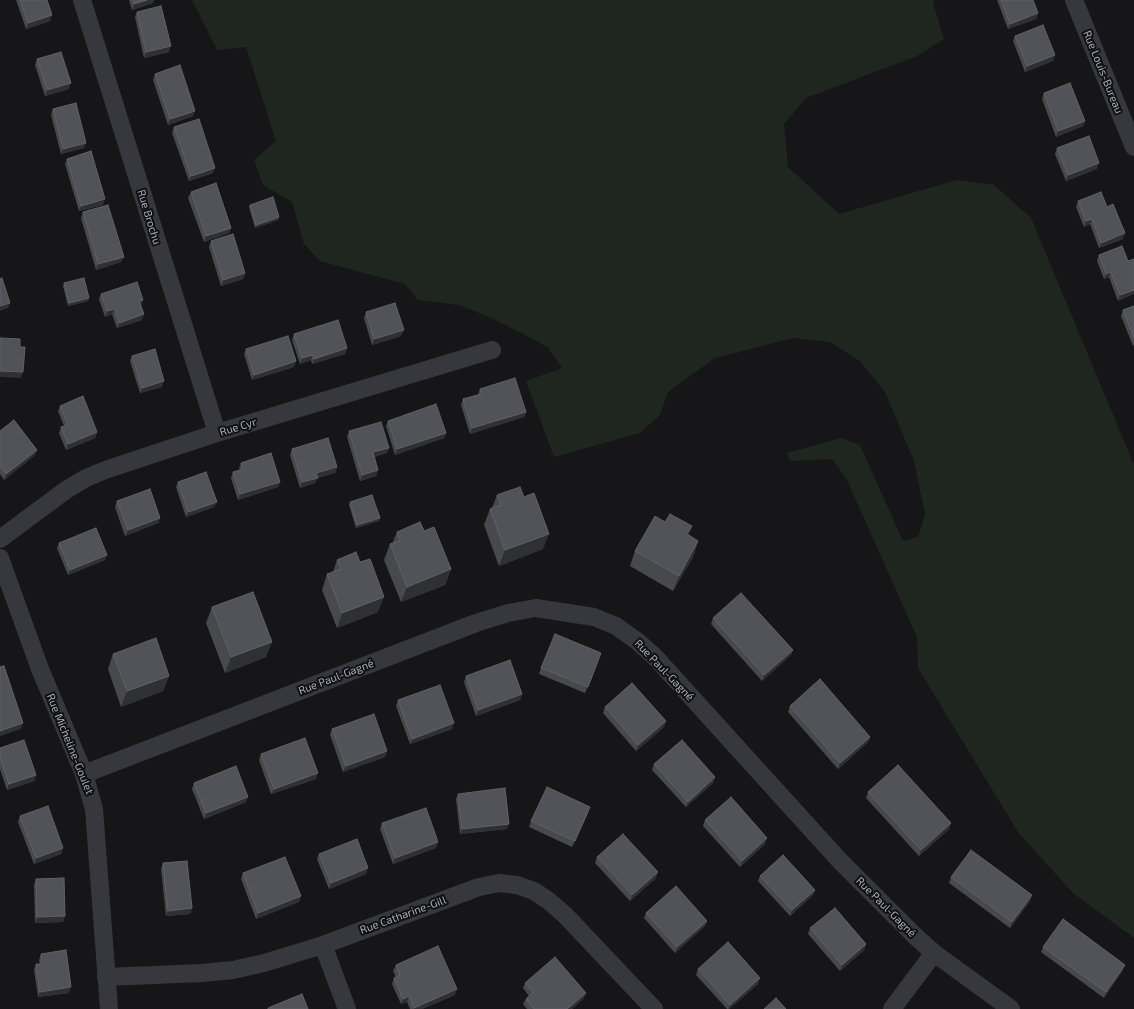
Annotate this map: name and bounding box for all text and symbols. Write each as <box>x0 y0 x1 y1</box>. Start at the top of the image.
street label: Rue Louis-Bureau <box>1080 29 1126 115</box>
street label: Rue Brochu <box>134 188 164 246</box>
street label: Rue Cyr <box>218 415 258 439</box>
street label: Rue Paul-Gagné <box>632 637 696 703</box>
street label: Rue Paul-Gagné <box>296 657 376 697</box>
street label: Rue Micheline-Goulet <box>44 692 96 796</box>
street label: Rue Paul-Gagné <box>853 874 919 940</box>
street label: Rue Catharine-Gill <box>358 893 448 937</box>

